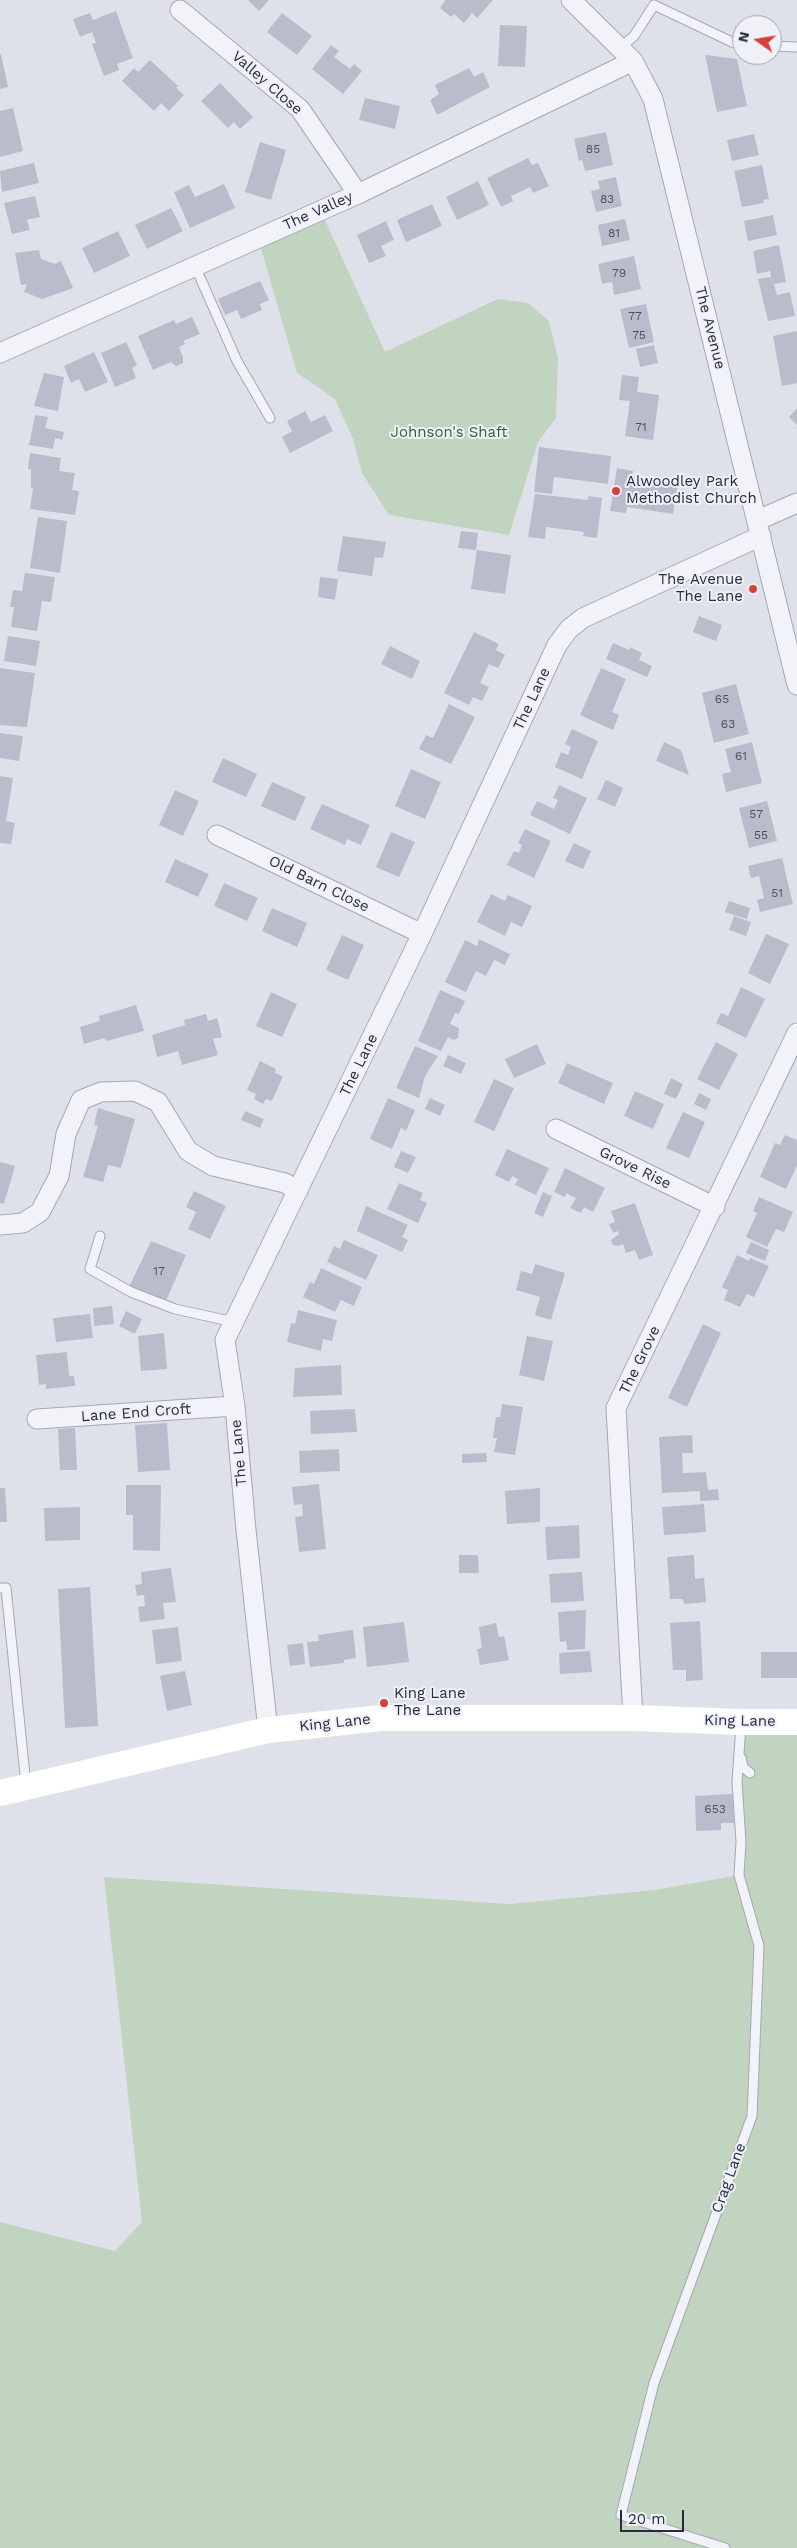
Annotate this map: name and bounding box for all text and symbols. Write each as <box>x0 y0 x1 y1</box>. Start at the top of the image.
north arrow <box>732 15 782 65</box>
text: N <box>734 30 752 44</box>
street label: Valley Close <box>228 47 306 119</box>
house number: 85 <box>586 142 600 156</box>
street label: The Valley <box>280 188 356 234</box>
house number: 83 <box>600 192 614 206</box>
house number: 81 <box>608 226 620 240</box>
house number: 79 <box>612 266 626 280</box>
street label: The Avenue <box>691 285 729 371</box>
house number: 77 <box>628 309 642 323</box>
house number: 75 <box>632 328 646 342</box>
house number: 71 <box>635 420 647 434</box>
park label: Johnson's Shaft <box>391 424 507 442</box>
place label: Alwoodley Park Methodist Church <box>626 473 757 508</box>
marker: Alwoodley Park Methodist Church <box>610 485 622 497</box>
place label: The Avenue The Lane <box>658 571 743 606</box>
marker: The Avenue The Lane <box>747 583 759 595</box>
street label: The Lane <box>510 665 554 733</box>
house number: 65 <box>715 692 729 706</box>
house number: 63 <box>721 717 735 731</box>
house number: 61 <box>735 749 747 763</box>
house number: 57 <box>749 807 763 821</box>
house number: 55 <box>754 828 768 842</box>
street label: Old Barn Close <box>266 852 372 916</box>
house number: 51 <box>771 886 783 900</box>
street label: The Lane <box>336 1031 382 1099</box>
street label: Grove Rise <box>596 1143 674 1193</box>
house number: 17 <box>153 1264 165 1278</box>
street label: The Grove <box>616 1323 664 1397</box>
street label: Lane End Croft <box>80 1400 192 1426</box>
street label: The Lane <box>227 1419 251 1487</box>
place label: King Lane The Lane <box>394 1685 466 1720</box>
marker: King Lane The Lane <box>378 1697 390 1709</box>
street label: King Lane <box>298 1710 372 1736</box>
street label: King Lane <box>704 1711 776 1731</box>
house number: 653 <box>704 1802 726 1816</box>
street label: Crag Lane <box>708 2141 750 2215</box>
scale bar <box>622 2500 686 2532</box>
text: 20 m <box>628 2510 666 2528</box>

